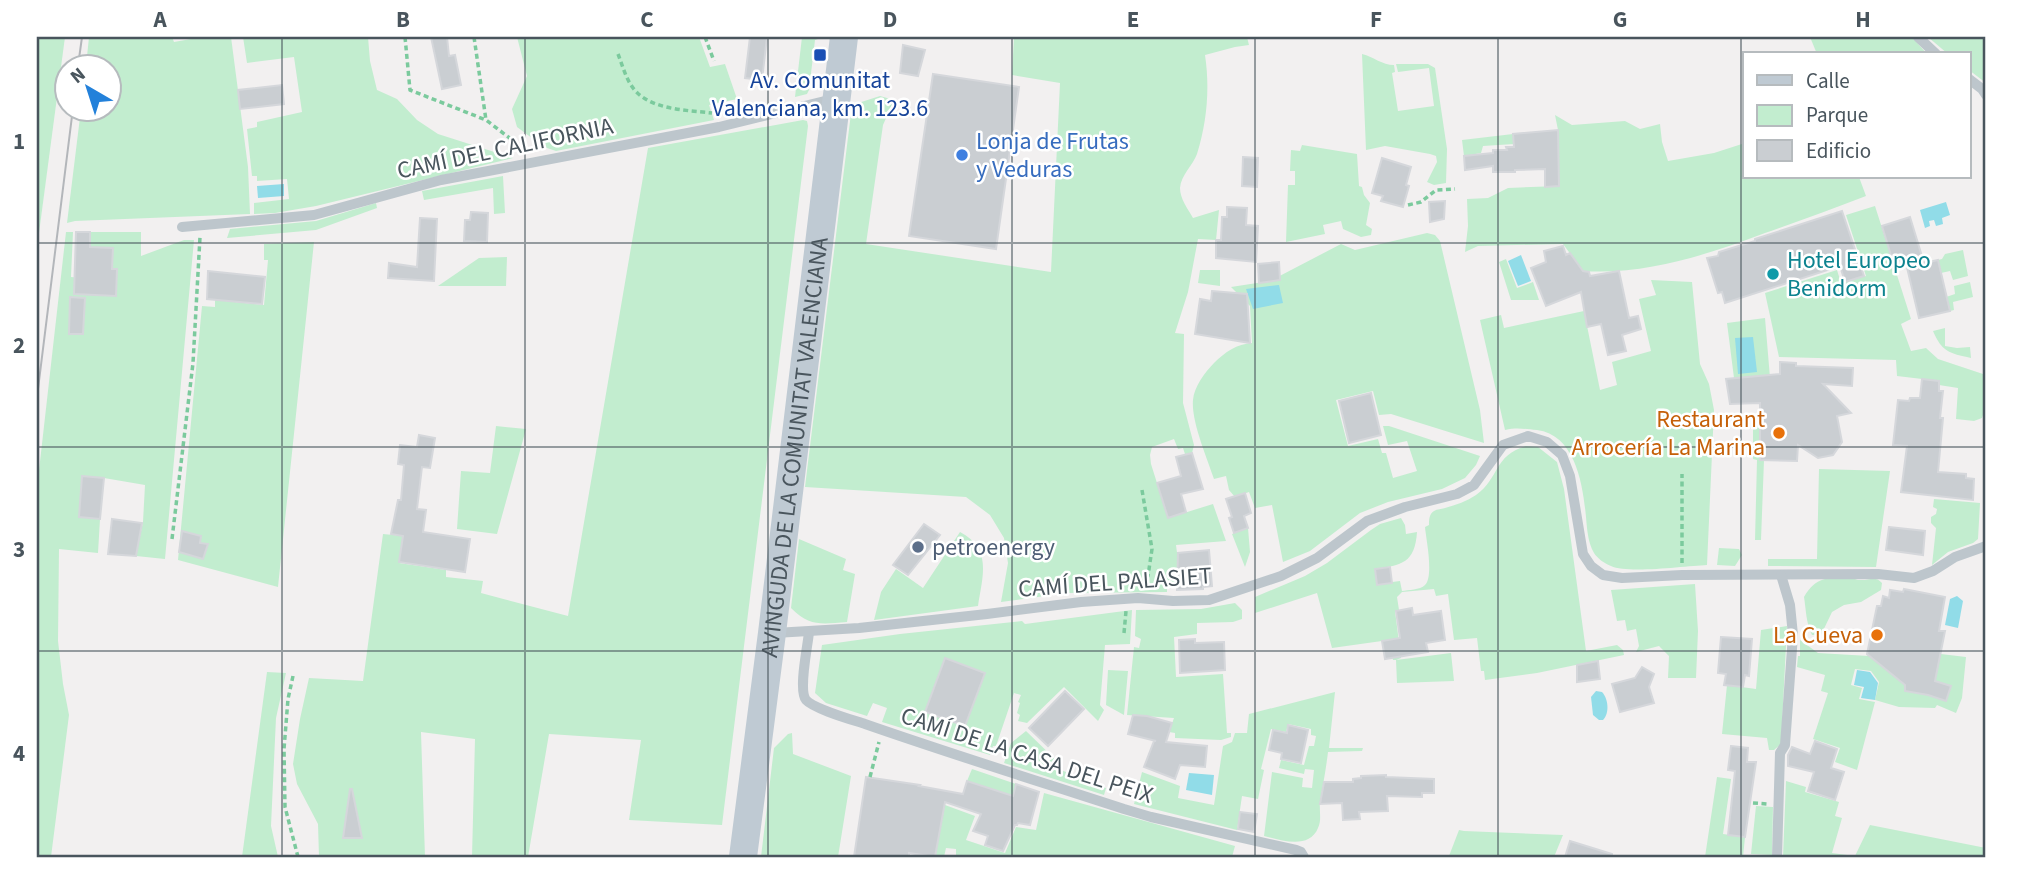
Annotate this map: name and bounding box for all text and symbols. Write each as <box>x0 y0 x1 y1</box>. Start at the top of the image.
text: A <box>152 3 167 36</box>
text: B <box>396 3 410 36</box>
text: C <box>640 3 654 36</box>
text: D <box>883 3 897 36</box>
text: E <box>1127 3 1139 36</box>
text: F <box>1370 3 1382 36</box>
text: G <box>1613 3 1627 36</box>
text: H <box>1855 3 1871 36</box>
marker: Av. Comunitat Valenciana, km. 123.6 <box>812 47 828 63</box>
north arrow <box>52 52 122 122</box>
legend <box>1743 52 1970 178</box>
text: N <box>65 61 92 90</box>
place label: Av. Comunitat Valenciana, km. 123.6 <box>712 63 928 126</box>
text: Calle <box>1806 66 1850 96</box>
text: Parque <box>1806 100 1868 130</box>
street label: CAMÍ DEL CALIFORNIA <box>394 109 616 188</box>
place label: Lonja de Frutas y Veduras <box>976 124 1129 187</box>
text: 1 <box>13 125 25 158</box>
text: Edificio <box>1806 136 1871 166</box>
marker: Lonja de Frutas y Veduras <box>954 147 970 163</box>
street label: AVINGUDA DE LA COMUNITAT VALENCIANA <box>752 235 838 660</box>
place label: Hotel Europeo Benidorm <box>1787 243 1931 306</box>
marker: Hotel Europeo Benidorm <box>1765 266 1781 282</box>
text: 2 <box>13 329 25 362</box>
place label: Restaurant Arrocería La Marina <box>1572 402 1765 465</box>
marker: Restaurant Arrocería La Marina <box>1771 425 1787 441</box>
place label: petroenergy <box>932 530 1055 565</box>
text: 3 <box>13 533 25 566</box>
marker: petroenergy <box>910 539 926 555</box>
street label: CAMÍ DEL PALASIET <box>1017 558 1213 607</box>
place label: La Cueva <box>1773 618 1863 653</box>
marker: La Cueva <box>1869 627 1885 643</box>
street label: CAMÍ DE LA CASA DEL PEIX <box>896 698 1157 813</box>
text: 4 <box>13 737 25 770</box>

